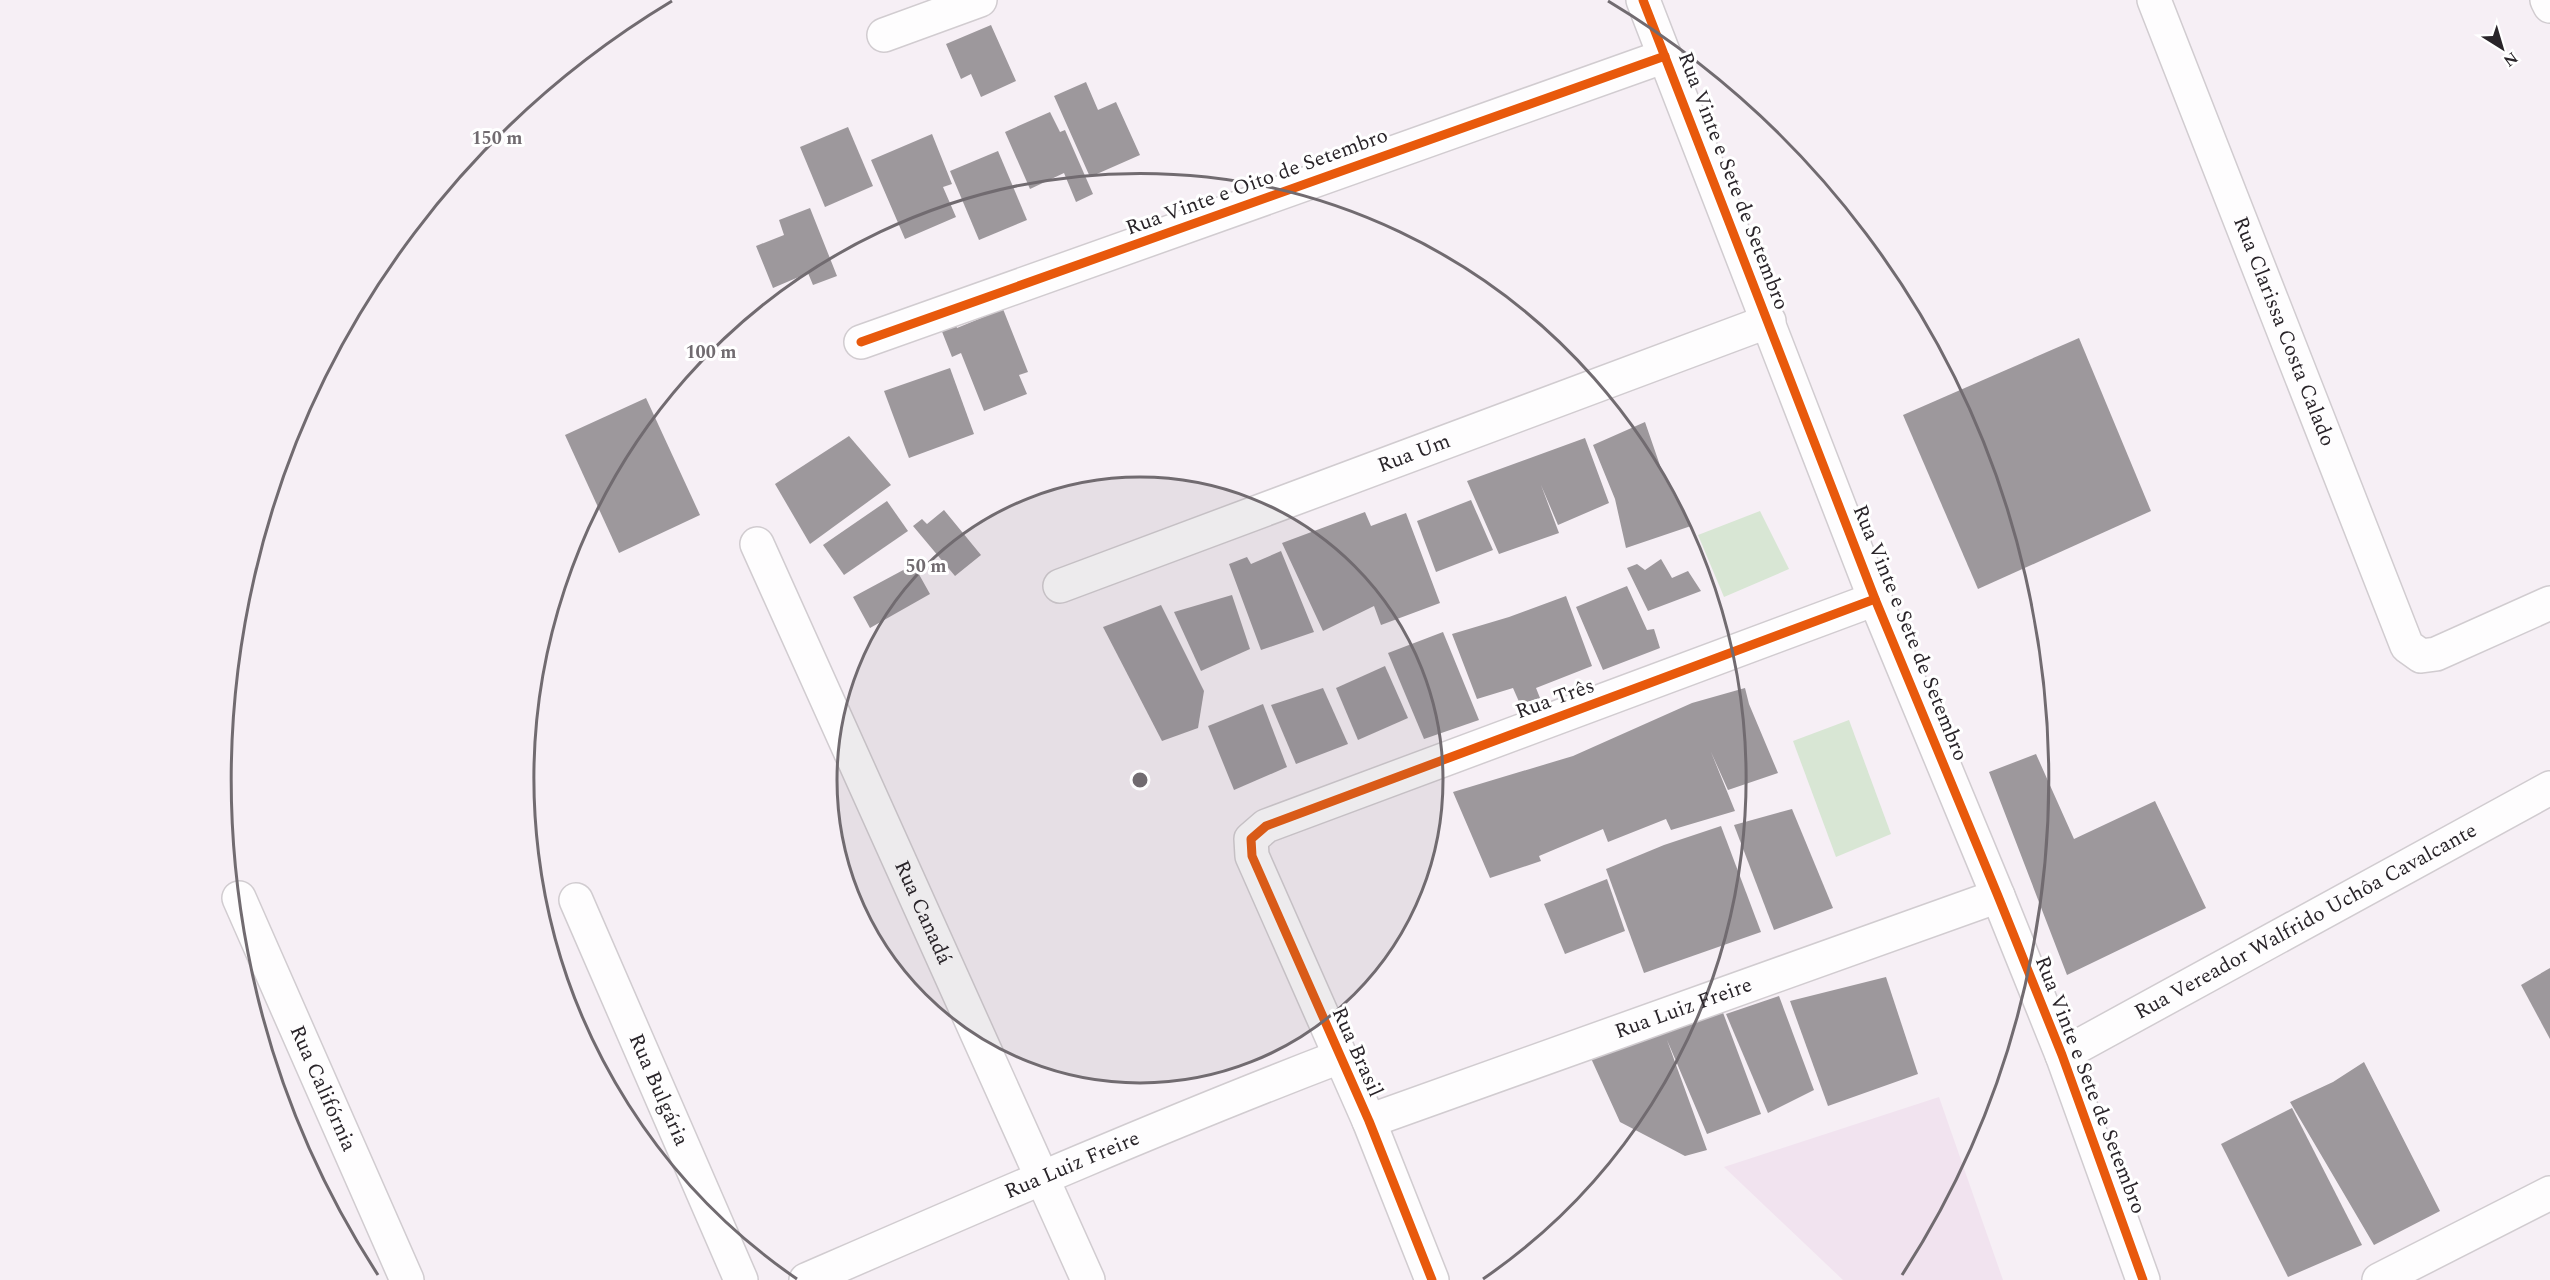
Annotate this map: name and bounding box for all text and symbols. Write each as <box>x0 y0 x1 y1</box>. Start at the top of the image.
north arrow <box>2472 18 2532 78</box>
text: N <box>2498 46 2523 73</box>
street label: Rua Vinte e Sete de Setembro <box>1669 47 1797 315</box>
street label: Rua Vinte e Oito de Setembro <box>1121 120 1393 244</box>
text: 150 m <box>471 125 523 152</box>
street label: Rua Clarissa Costa Calado <box>2224 212 2343 451</box>
text: 100 m <box>685 339 737 366</box>
street label: Rua Um <box>1373 425 1455 482</box>
street label: Rua Vinte e Sete de Setembro <box>1844 500 1976 766</box>
text: 50 m <box>906 553 946 580</box>
street label: Rua Três <box>1511 670 1599 728</box>
centre of rings <box>1130 770 1150 790</box>
street label: Rua Vereador Walfrido Uchôa Cavalcante <box>2129 815 2483 1028</box>
street label: Rua Canadá <box>885 855 960 970</box>
street label: Rua Vinte e Sete de Setembro <box>2026 951 2154 1219</box>
street label: Rua Luiz Freire <box>1610 969 1757 1048</box>
street label: Rua Brasil <box>1323 1002 1391 1102</box>
street label: Rua Califórnia <box>281 1020 365 1157</box>
street label: Rua Bulgária <box>620 1029 697 1152</box>
street label: Rua Luiz Freire <box>1000 1122 1145 1208</box>

